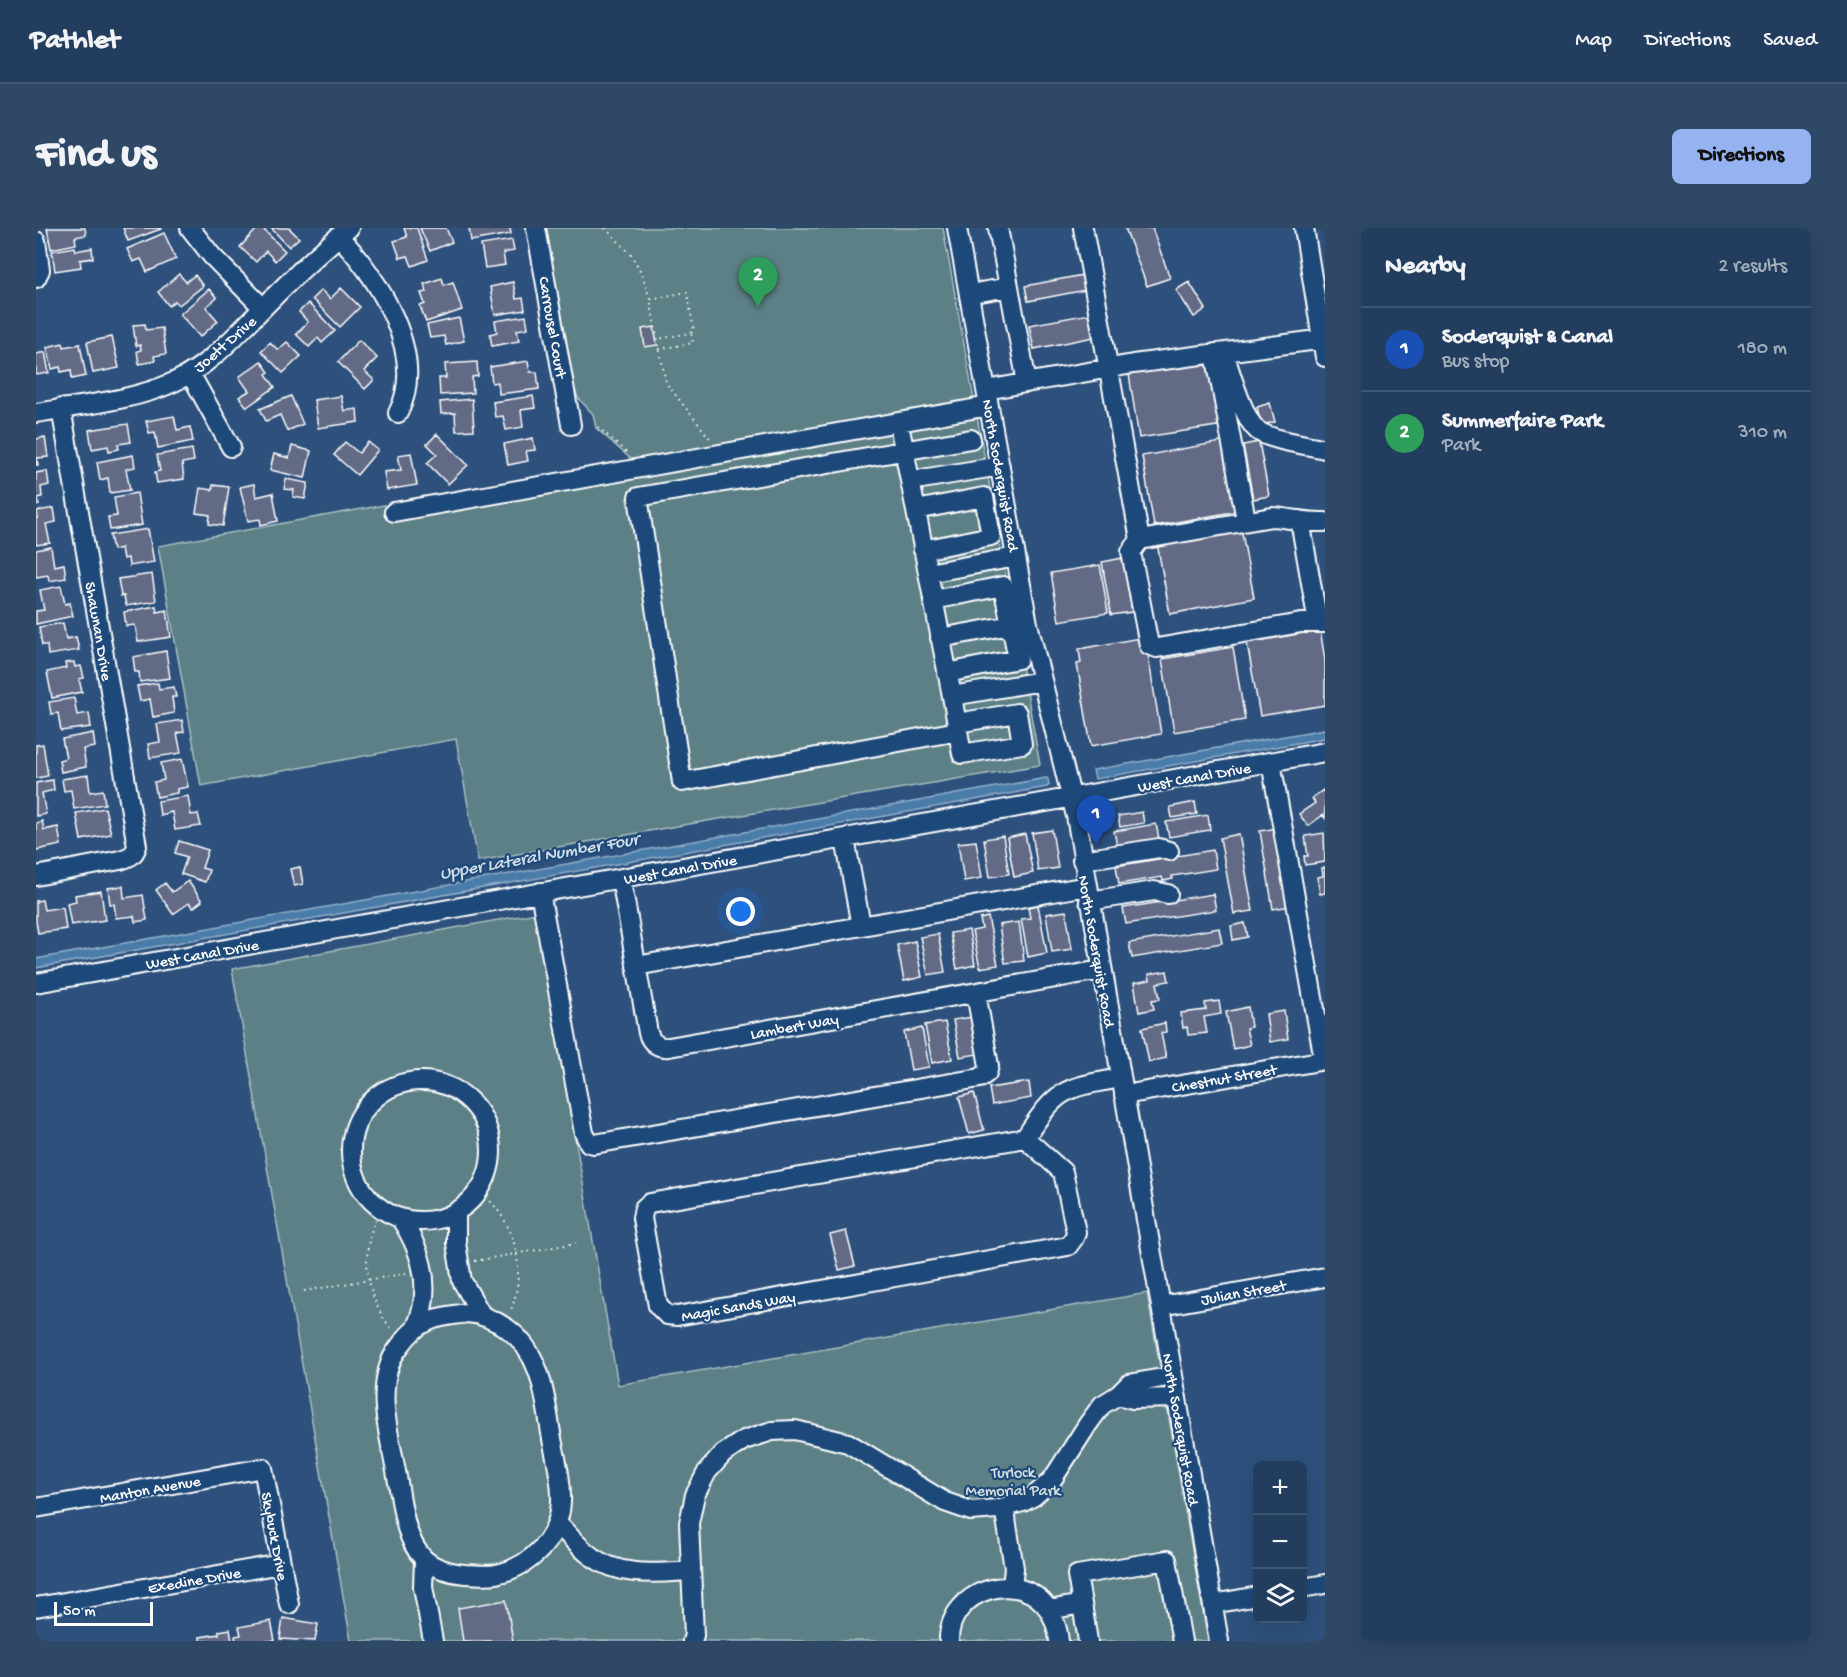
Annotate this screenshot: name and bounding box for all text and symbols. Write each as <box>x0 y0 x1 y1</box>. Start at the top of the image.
text: Pathlet <box>30 25 120 58</box>
text: Map <box>1575 29 1612 54</box>
text: Directions <box>1645 29 1730 54</box>
text: Saved <box>1763 29 1817 54</box>
button: Directions <box>1672 129 1811 184</box>
text: Find us <box>36 132 156 181</box>
text: Nearby <box>1385 252 1466 283</box>
text: 2 results <box>1718 256 1787 279</box>
pin: 2 <box>738 257 778 307</box>
street label: Carrousel Court <box>532 275 569 381</box>
street label: Joett Drive <box>191 313 262 378</box>
text: Soderquist & Canal <box>1442 325 1613 351</box>
text: 1 <box>1400 338 1409 361</box>
text: 180 m <box>1738 338 1787 361</box>
text: Bus stop <box>1442 351 1509 374</box>
street label: North Soderquist Road <box>976 398 1022 555</box>
text: Summerfaire Park <box>1442 409 1603 435</box>
text: 2 <box>1400 422 1409 445</box>
text: 310 m <box>1738 422 1787 445</box>
text: Park <box>1442 435 1480 458</box>
street label: Shawnan Drive <box>79 581 115 683</box>
street label: West Canal Drive <box>1137 760 1253 799</box>
pin: 1 <box>1076 796 1116 845</box>
water label: Upper Lateral Number Four <box>438 829 644 885</box>
street label: West Canal Drive <box>623 852 739 891</box>
street label: North Soderquist Road <box>1072 874 1118 1031</box>
your location <box>726 897 755 926</box>
street label: West Canal Drive <box>145 937 261 976</box>
street label: Lambert Way <box>749 1011 840 1046</box>
street label: Chestnut Street <box>1171 1062 1280 1099</box>
street label: Julian Street <box>1200 1277 1289 1311</box>
street label: Magic Sands Way <box>680 1289 797 1328</box>
street label: North Soderquist Road <box>1156 1352 1202 1509</box>
map controls <box>1253 1461 1307 1623</box>
button: + <box>1253 1461 1307 1515</box>
park label: Turlock Memorial Park <box>966 1465 1062 1502</box>
street label: Manton Avenue <box>99 1473 203 1510</box>
street label: Skybuck Drive <box>255 1491 291 1583</box>
button: − <box>1253 1515 1307 1569</box>
street label: Exedine Drive <box>147 1565 243 1600</box>
button: layers <box>1253 1569 1307 1623</box>
scale bar <box>54 1599 153 1626</box>
text: 50 m <box>63 1603 96 1622</box>

